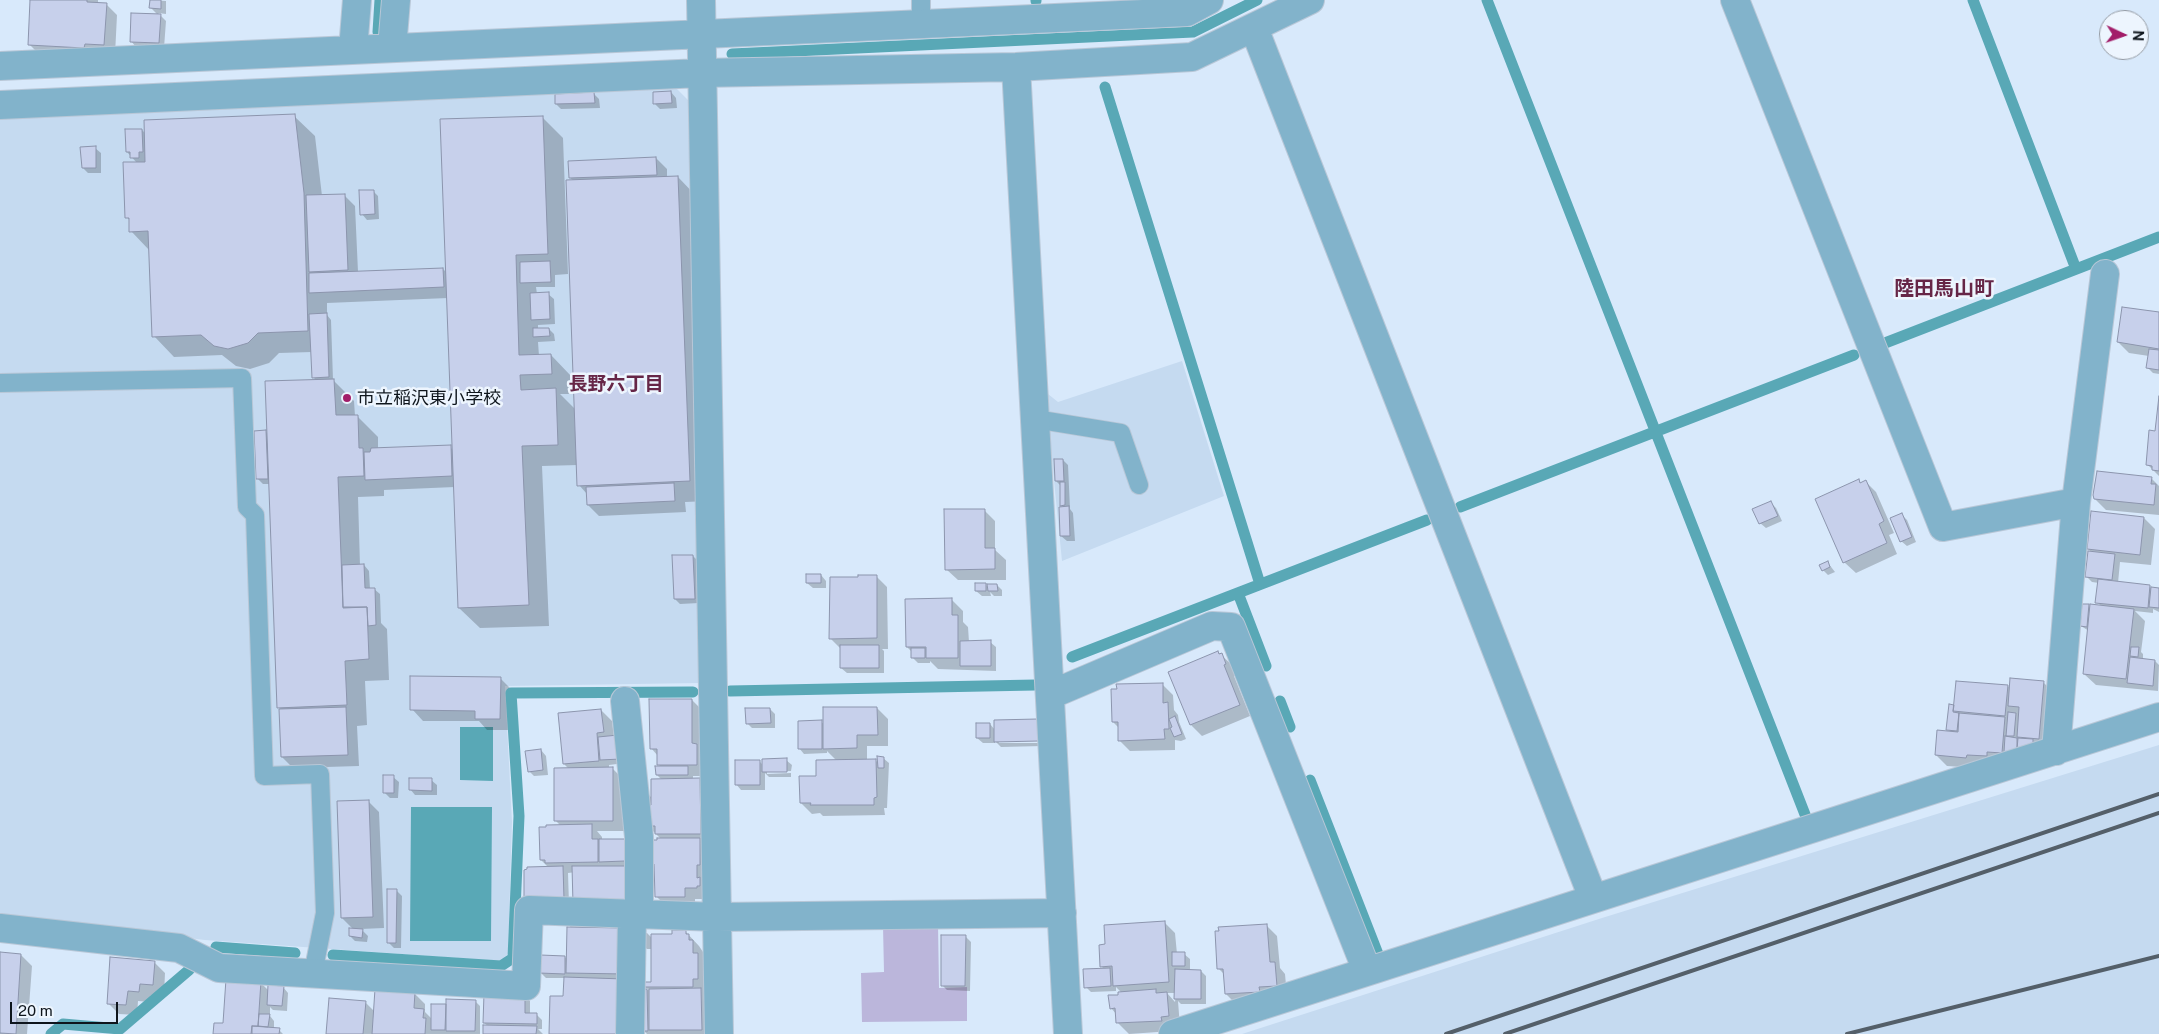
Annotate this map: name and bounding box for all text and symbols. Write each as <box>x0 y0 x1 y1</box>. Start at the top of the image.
north arrow <box>2099 10 2149 60</box>
text: N <box>2130 30 2146 42</box>
district label: 陸田馬山町 <box>1894 277 1994 301</box>
district label: 長野六丁目 <box>569 373 663 395</box>
place label: 市立稲沢東小学校 <box>357 387 501 409</box>
marker: 市立稲沢東小学校 <box>341 392 353 404</box>
scale bar <box>12 992 120 1024</box>
text: 20 m <box>18 1002 53 1019</box>

